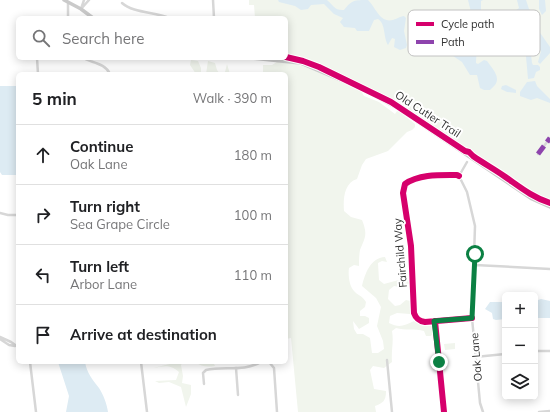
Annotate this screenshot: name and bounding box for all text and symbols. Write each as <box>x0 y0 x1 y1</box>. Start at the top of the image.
legend <box>408 10 540 56</box>
search box <box>16 16 288 60</box>
text: Cycle path <box>441 17 494 31</box>
icon: search <box>30 27 52 49</box>
text: Search here <box>62 29 144 48</box>
text: Path <box>441 35 465 49</box>
text: 5 min <box>32 88 77 109</box>
street label: Old Cutler Trail <box>393 88 463 140</box>
text: Walk · 390 m <box>193 90 272 106</box>
text: Continue <box>70 137 133 156</box>
icon: ahead <box>32 144 54 166</box>
text: 180 m <box>234 147 272 163</box>
text: Oak Lane <box>70 156 128 172</box>
text: Turn right <box>70 197 140 216</box>
icon: right <box>32 204 54 226</box>
text: 100 m <box>234 207 272 223</box>
text: Sea Grape Circle <box>70 216 170 232</box>
street label: Fairchild Way <box>390 218 410 288</box>
route start <box>466 245 484 263</box>
text: Turn left <box>70 257 129 276</box>
icon: left <box>32 264 54 286</box>
text: 110 m <box>234 267 272 283</box>
text: Arbor Lane <box>70 276 137 292</box>
map controls <box>502 292 538 400</box>
button: + <box>502 292 538 328</box>
icon: arrive <box>32 324 54 346</box>
text: Arrive at destination <box>70 325 217 344</box>
button: − <box>502 328 538 364</box>
street label: Oak Lane <box>467 332 485 382</box>
route end <box>430 353 448 371</box>
button: layers <box>502 364 538 400</box>

